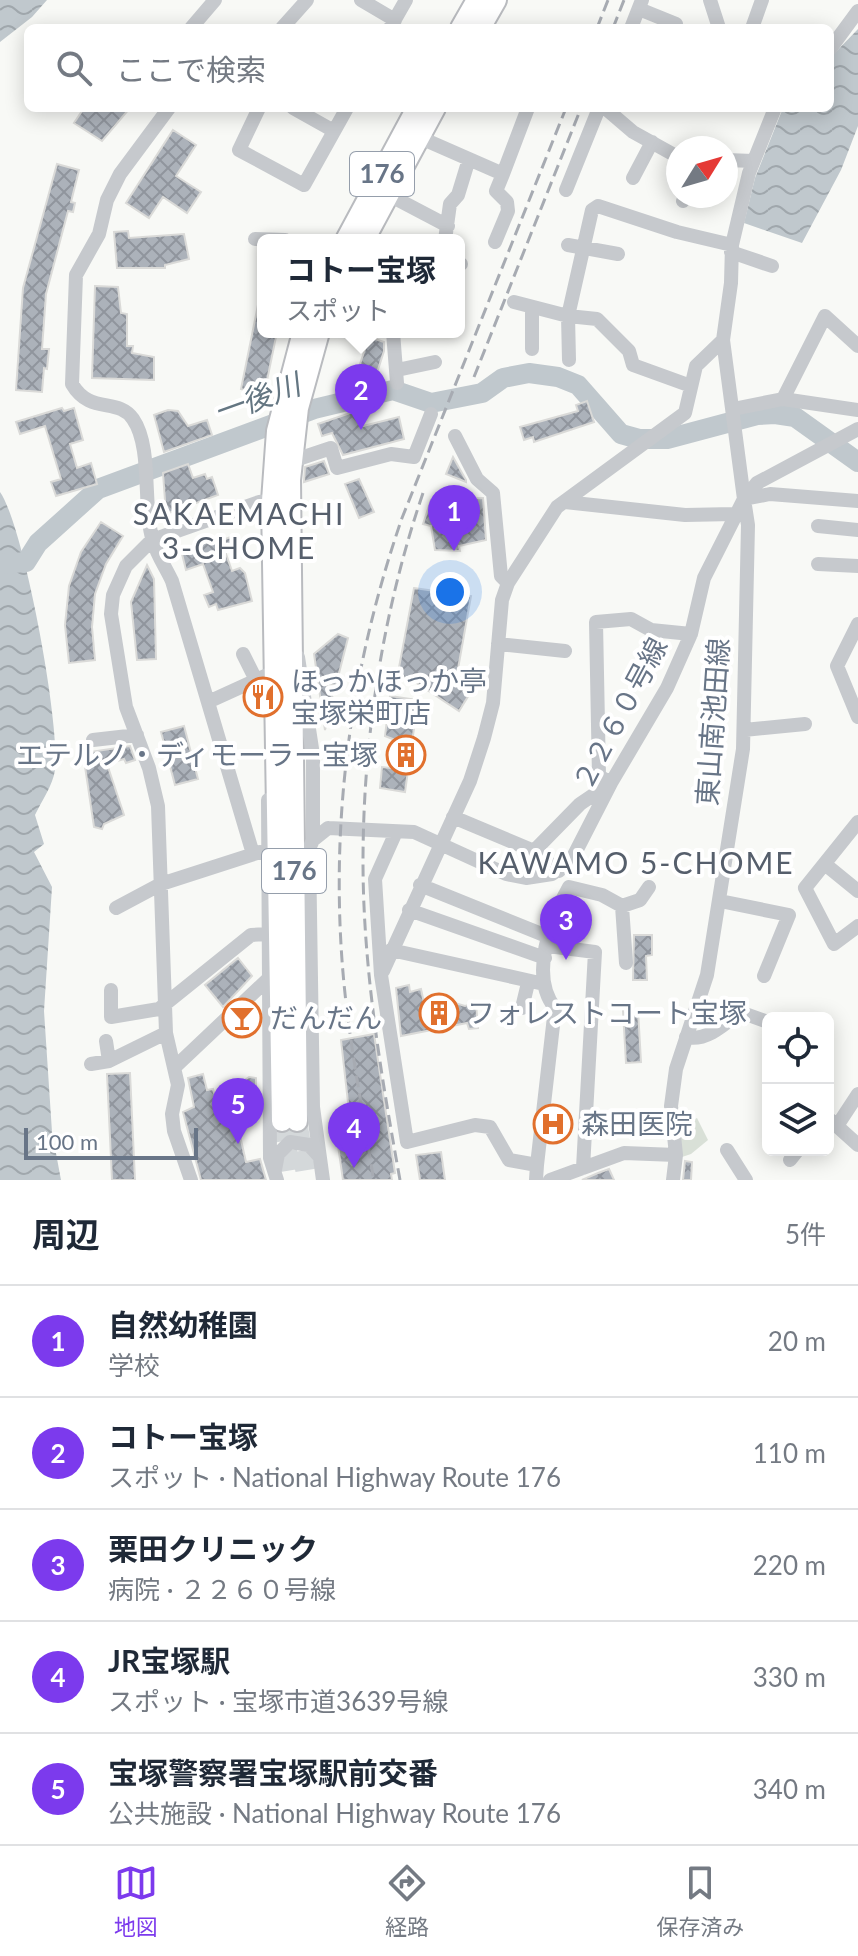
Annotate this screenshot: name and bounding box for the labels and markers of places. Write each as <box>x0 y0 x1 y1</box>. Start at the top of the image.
pin: 2 <box>335 364 387 430</box>
pin: 1 <box>428 485 480 551</box>
place label: ほっかほっか亭 宝塚栄町店 <box>291 663 487 729</box>
restaurant icon: ほっかほっか亭 宝塚栄町店 <box>242 676 284 718</box>
building icon: エテルノ・ディモーラー宝塚 <box>385 734 427 776</box>
place label: エテルノ・ディモーラー宝塚 <box>16 737 378 771</box>
pin: 3 <box>540 894 592 960</box>
building icon: フォレストコート宝塚 <box>418 992 460 1034</box>
place label: フォレストコート宝塚 <box>467 995 747 1029</box>
bar icon: だんだん <box>221 997 263 1039</box>
place label: だんだん <box>270 1000 382 1034</box>
pin: 5 <box>212 1078 264 1144</box>
pin: 4 <box>328 1102 380 1168</box>
hospital icon: 森田医院 <box>532 1103 574 1145</box>
place label: 森田医院 <box>581 1106 693 1140</box>

